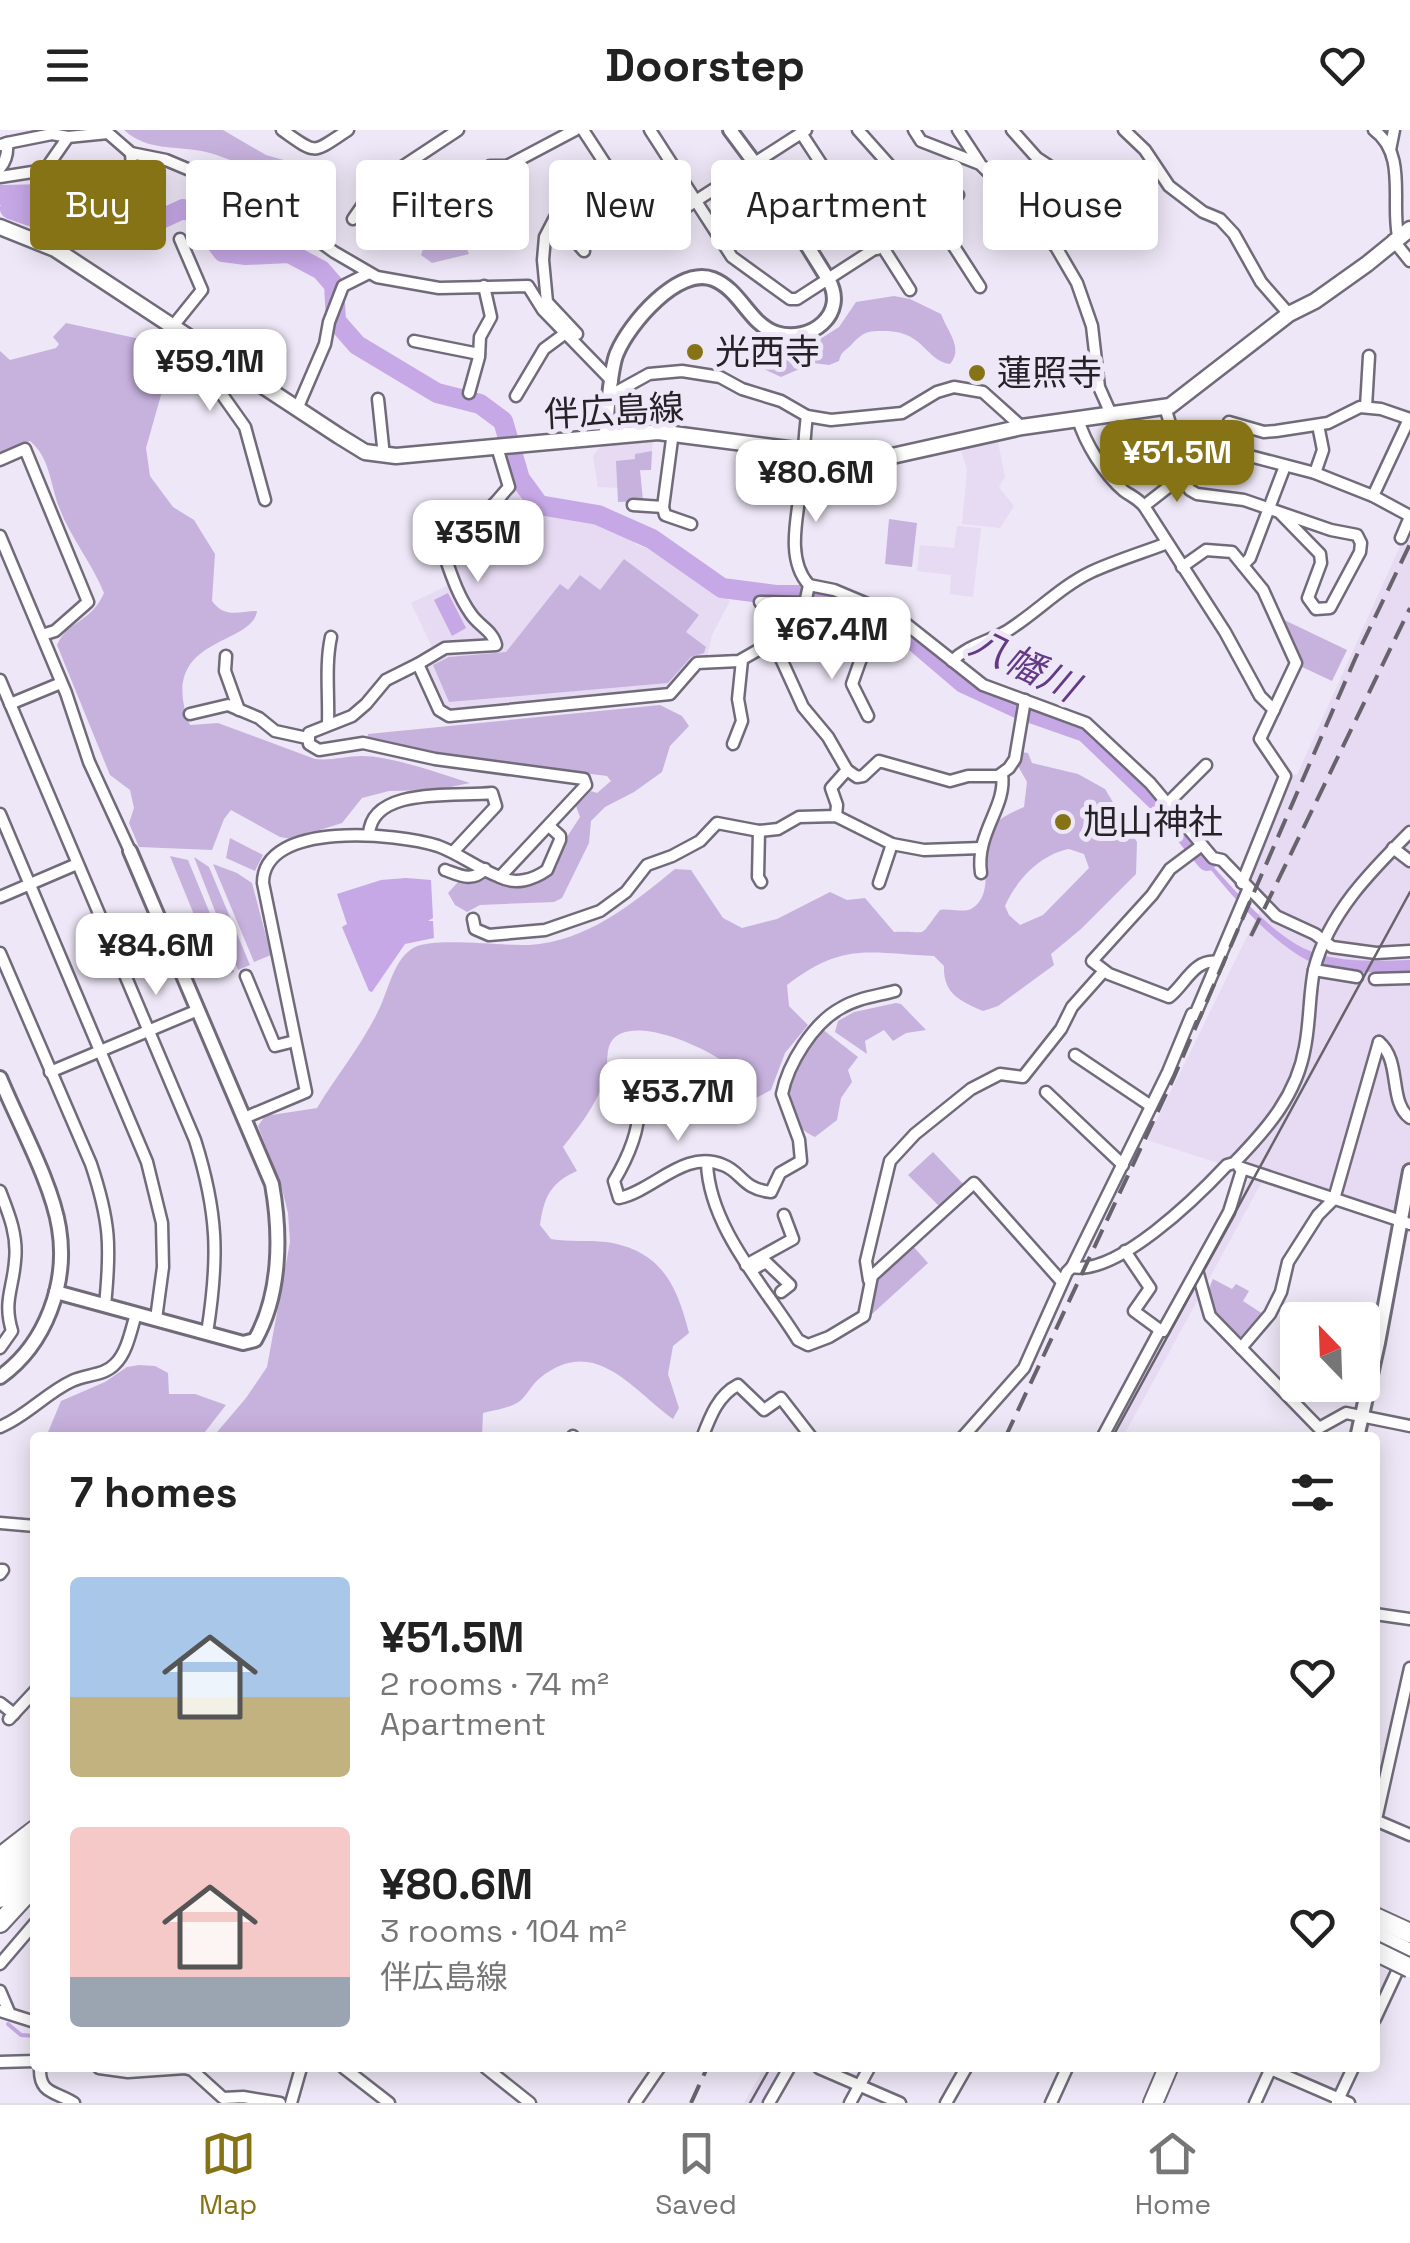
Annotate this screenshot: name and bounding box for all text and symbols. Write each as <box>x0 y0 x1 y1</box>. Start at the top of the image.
text: Doorstep <box>605 37 805 94</box>
icon: menu <box>40 38 95 93</box>
icon: heart <box>1315 38 1370 93</box>
chip: Buy <box>30 160 166 250</box>
chip: Rent <box>186 160 336 250</box>
chip: Filters <box>356 160 529 250</box>
chip: New <box>549 160 691 250</box>
chip: Apartment <box>711 160 963 250</box>
chip: House <box>983 160 1158 250</box>
pin: ¥59.1M <box>129 329 291 414</box>
place label: 光西寺 <box>715 330 820 374</box>
text: ¥59.1M <box>155 341 265 381</box>
marker: 光西寺 <box>684 341 706 363</box>
place label: 蓮照寺 <box>997 351 1102 395</box>
marker: 蓮照寺 <box>966 362 988 384</box>
street label: 伴広島線 <box>543 385 685 437</box>
pin: ¥51.5M <box>1096 420 1258 505</box>
text: ¥51.5M <box>1122 432 1232 472</box>
pin: ¥80.6M <box>735 440 897 525</box>
text: ¥80.6M <box>758 452 874 492</box>
pin: ¥35M <box>419 500 537 585</box>
text: ¥35M <box>435 512 521 552</box>
pin: ¥67.4M <box>751 597 913 682</box>
text: ¥67.4M <box>776 609 888 649</box>
water label: 八幡川 <box>962 618 1089 713</box>
place label: 旭山神社 <box>1083 800 1223 844</box>
marker: 旭山神社 <box>1052 811 1074 833</box>
pin: ¥84.6M <box>75 913 237 998</box>
text: ¥84.6M <box>98 925 214 965</box>
pin: ¥53.7M <box>597 1059 759 1144</box>
text: ¥53.7M <box>622 1071 734 1111</box>
north arrow <box>1280 1302 1380 1402</box>
map controls <box>1280 1302 1380 1402</box>
icon: filters <box>1285 1465 1340 1520</box>
text: 7 homes <box>70 1466 238 1519</box>
text: ¥51.5M <box>380 1611 524 1664</box>
icon: home <box>150 1617 270 1737</box>
icon: heart <box>1285 1650 1340 1705</box>
text: 2 rooms · 74 m² <box>380 1664 609 1704</box>
text: Apartment <box>380 1704 546 1744</box>
text: ¥80.6M <box>380 1858 533 1911</box>
icon: home <box>150 1867 270 1987</box>
icon: heart <box>1285 1900 1340 1955</box>
text: 3 rooms · 104 m² <box>380 1911 627 1951</box>
text: 伴広島線 <box>380 1957 508 1997</box>
tab: Map <box>199 2126 257 2222</box>
tab: Saved <box>655 2126 737 2222</box>
tab: Home <box>1135 2126 1211 2222</box>

